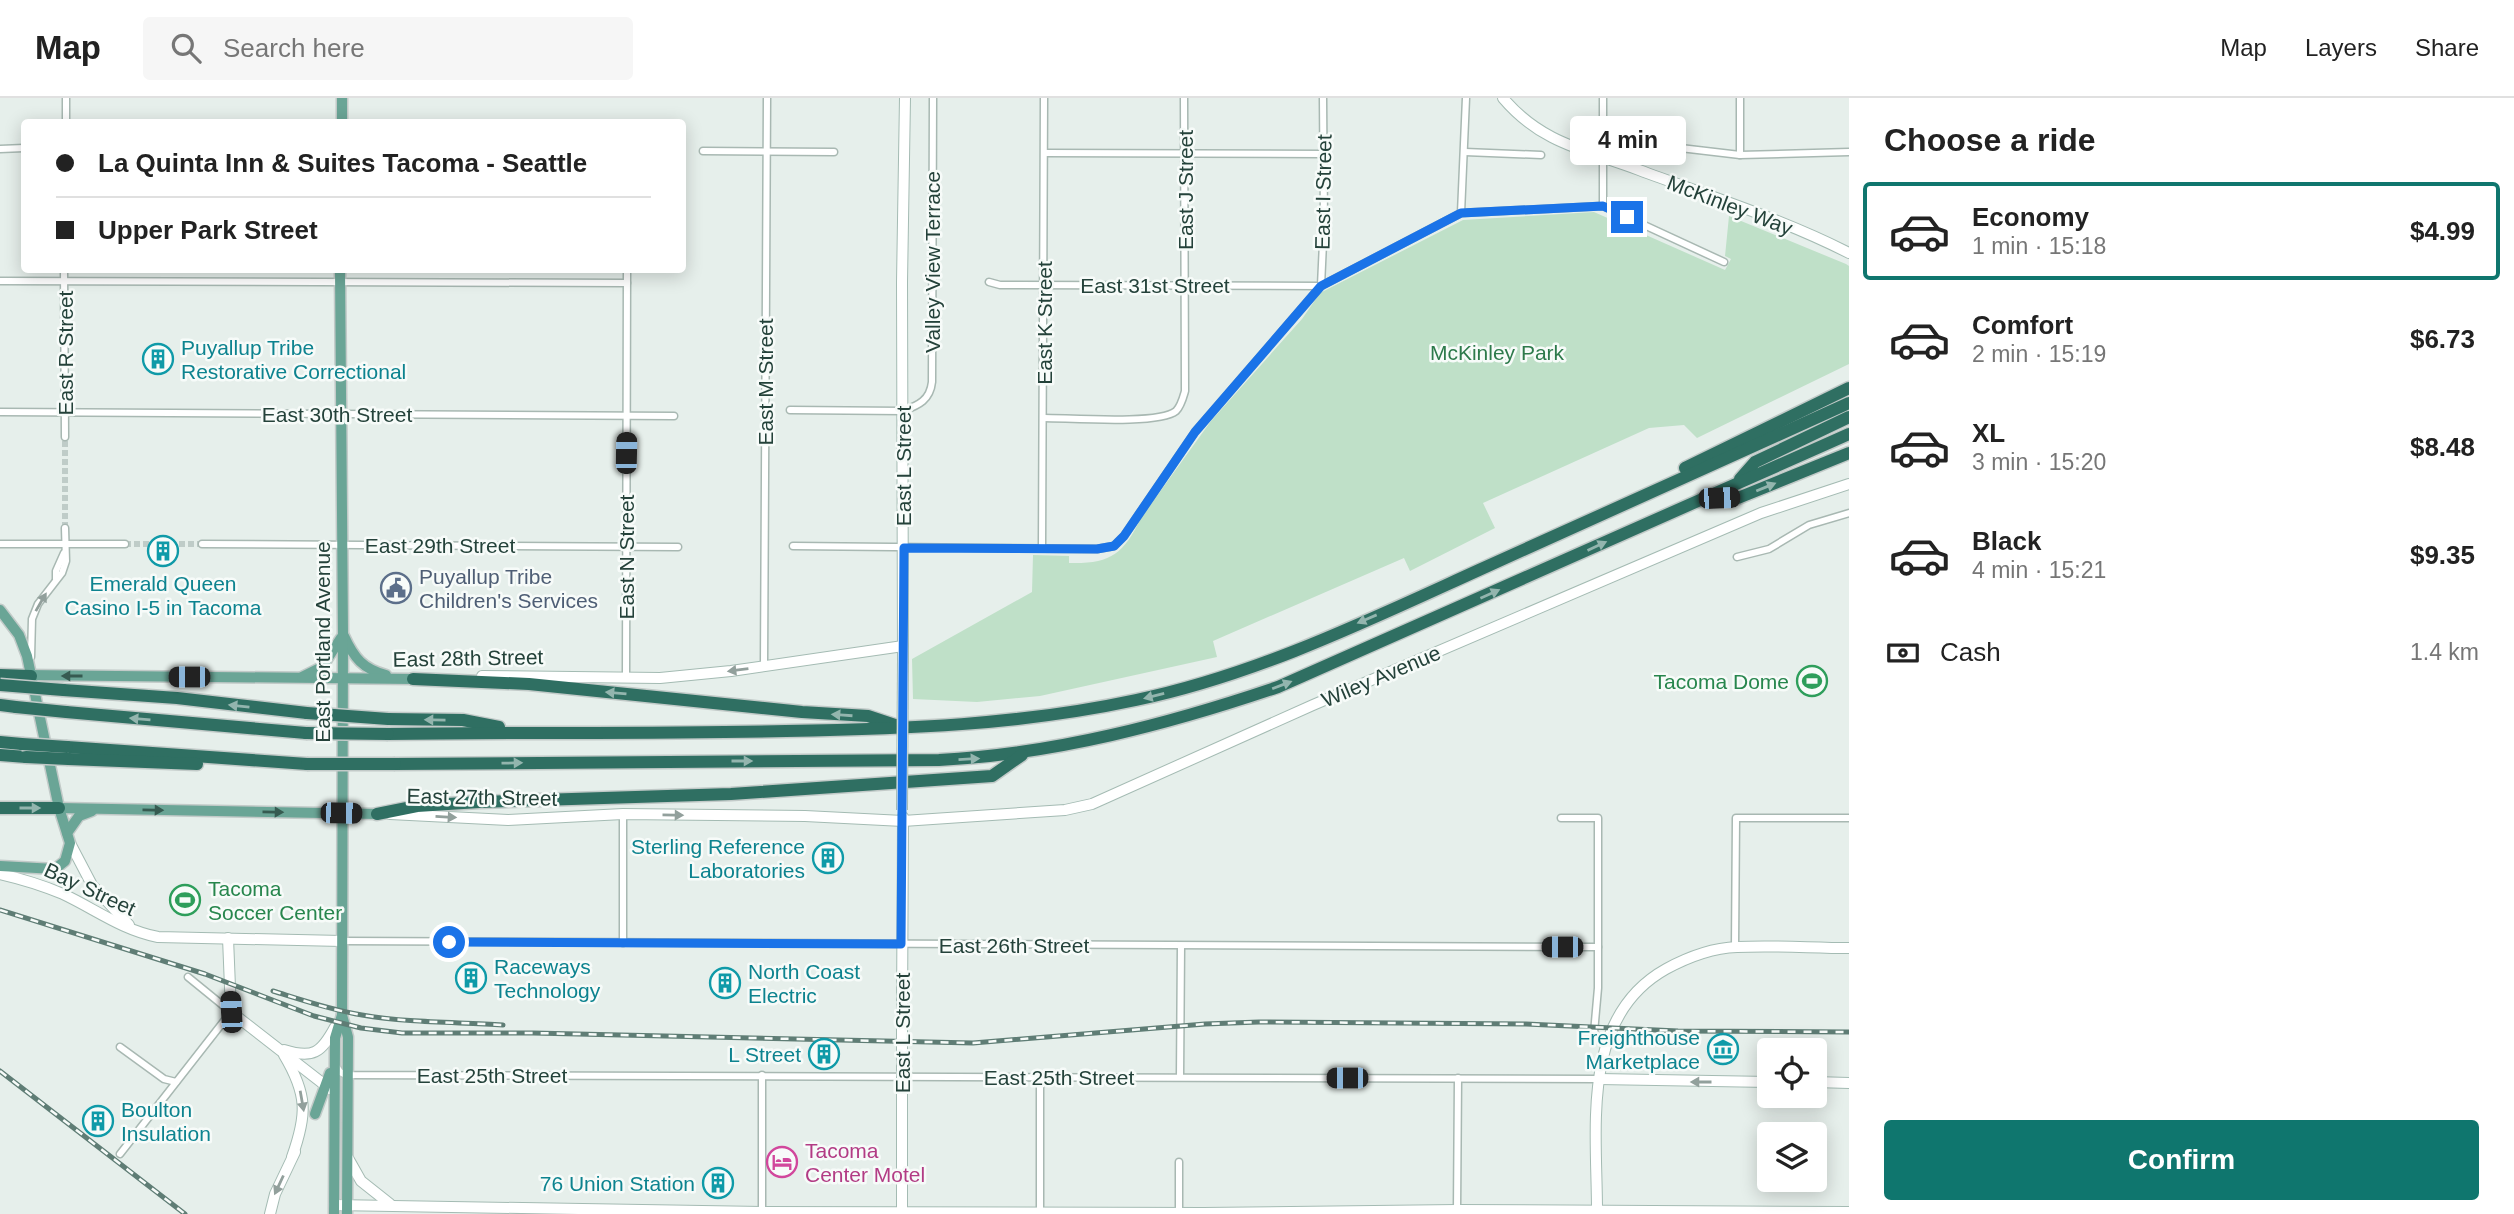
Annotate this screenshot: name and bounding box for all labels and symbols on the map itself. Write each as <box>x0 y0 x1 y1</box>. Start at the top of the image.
callout: 4 min <box>1569 116 1685 164</box>
street label: East J Street <box>1174 130 1197 250</box>
street label: East I Street <box>1310 134 1336 250</box>
street label: Valley View Terrace <box>921 171 944 353</box>
street label: McKinley Way <box>1664 171 1796 240</box>
route end <box>1611 201 1643 233</box>
street label: East K Street <box>1033 261 1056 385</box>
street label: East 31st Street <box>1080 274 1230 297</box>
street label: East R Street <box>54 290 77 415</box>
street label: East M Street <box>754 318 777 446</box>
place label: Puyallup Tribe Restorative Correctional <box>181 336 406 383</box>
park label: McKinley Park <box>1430 341 1565 364</box>
building icon: Puyallup Tribe Restorative Correctional <box>141 342 175 376</box>
street label: East 30th Street <box>262 403 412 426</box>
street label: East L Street <box>892 406 915 526</box>
car <box>616 432 637 474</box>
one-way arrow <box>1755 482 1776 493</box>
car <box>1698 487 1741 509</box>
street label: East N Street <box>615 494 638 619</box>
building icon: Emerald Queen Casino I-5 in Tacoma <box>146 534 180 568</box>
street label: East 29th Street <box>365 534 515 557</box>
one-way arrow <box>1587 540 1607 552</box>
street label: East Portland Avenue <box>311 541 334 743</box>
place label: Puyallup Tribe Children's Services <box>419 565 598 612</box>
public building icon: Puyallup Tribe Children's Services <box>379 571 413 605</box>
place label: Emerald Queen Casino I-5 in Tacoma <box>65 572 262 619</box>
one-way arrow <box>1480 588 1500 600</box>
one-way arrow <box>34 592 47 612</box>
one-way arrow <box>1357 614 1378 625</box>
street label: Wiley Avenue <box>1318 641 1444 711</box>
street label: East 28th Street <box>393 645 544 671</box>
sports icon: Tacoma Dome <box>1795 664 1829 698</box>
one-way arrow <box>727 665 749 676</box>
car <box>169 667 211 688</box>
one-way arrow <box>60 670 82 682</box>
place label: Tacoma Dome <box>1654 670 1789 693</box>
one-way arrow <box>1271 680 1292 691</box>
one-way arrow <box>605 687 627 698</box>
one-way arrow <box>1143 691 1165 702</box>
one-way arrow <box>228 701 250 712</box>
one-way arrow <box>831 709 853 720</box>
one-way arrow <box>129 713 151 724</box>
one-way arrow <box>424 714 446 725</box>
one-way arrow <box>958 753 980 764</box>
one-way arrow <box>731 755 753 767</box>
one-way arrow <box>501 757 523 769</box>
street label: East 27th Street <box>407 784 558 810</box>
one-way arrow <box>19 802 41 814</box>
car <box>320 802 363 824</box>
one-way arrow <box>142 804 164 815</box>
one-way arrow <box>262 806 284 818</box>
one-way arrow <box>662 809 684 821</box>
one-way arrow <box>435 812 457 823</box>
place label: Sterling Reference Laboratories <box>631 835 805 882</box>
building icon: Sterling Reference Laboratories <box>811 841 845 875</box>
street label: Bay Street <box>41 858 139 920</box>
place label: Tacoma Soccer Center <box>208 877 342 924</box>
sports icon: Tacoma Soccer Center <box>168 883 202 917</box>
route start <box>433 926 465 958</box>
street label: East 26th Street <box>939 934 1089 957</box>
car <box>1542 937 1584 958</box>
place label: Raceways Technology <box>494 955 601 1002</box>
place label: North Coast Electric <box>748 960 860 1007</box>
building icon: Raceways Technology <box>454 961 488 995</box>
building icon: North Coast Electric <box>708 966 742 1000</box>
street label: East L Street <box>891 973 914 1093</box>
car <box>220 990 243 1034</box>
place label: Freighthouse Marketplace <box>1577 1026 1700 1073</box>
museum icon: Freighthouse Marketplace <box>1706 1032 1740 1066</box>
building icon: L Street <box>807 1037 841 1071</box>
place label: L Street <box>728 1043 801 1066</box>
street label: East 25th Street <box>417 1064 567 1087</box>
street label: East 25th Street <box>984 1066 1134 1089</box>
car <box>1327 1068 1369 1089</box>
one-way arrow <box>1690 1076 1712 1088</box>
one-way arrow <box>297 1090 308 1112</box>
place label: Boulton Insulation <box>121 1098 211 1145</box>
building icon: Boulton Insulation <box>81 1104 115 1138</box>
place label: Tacoma Center Motel <box>805 1139 925 1186</box>
hotel icon: Tacoma Center Motel <box>765 1145 799 1179</box>
building icon: 76 Union Station <box>701 1166 735 1200</box>
place label: 76 Union Station <box>540 1172 695 1195</box>
one-way arrow <box>274 1175 285 1195</box>

